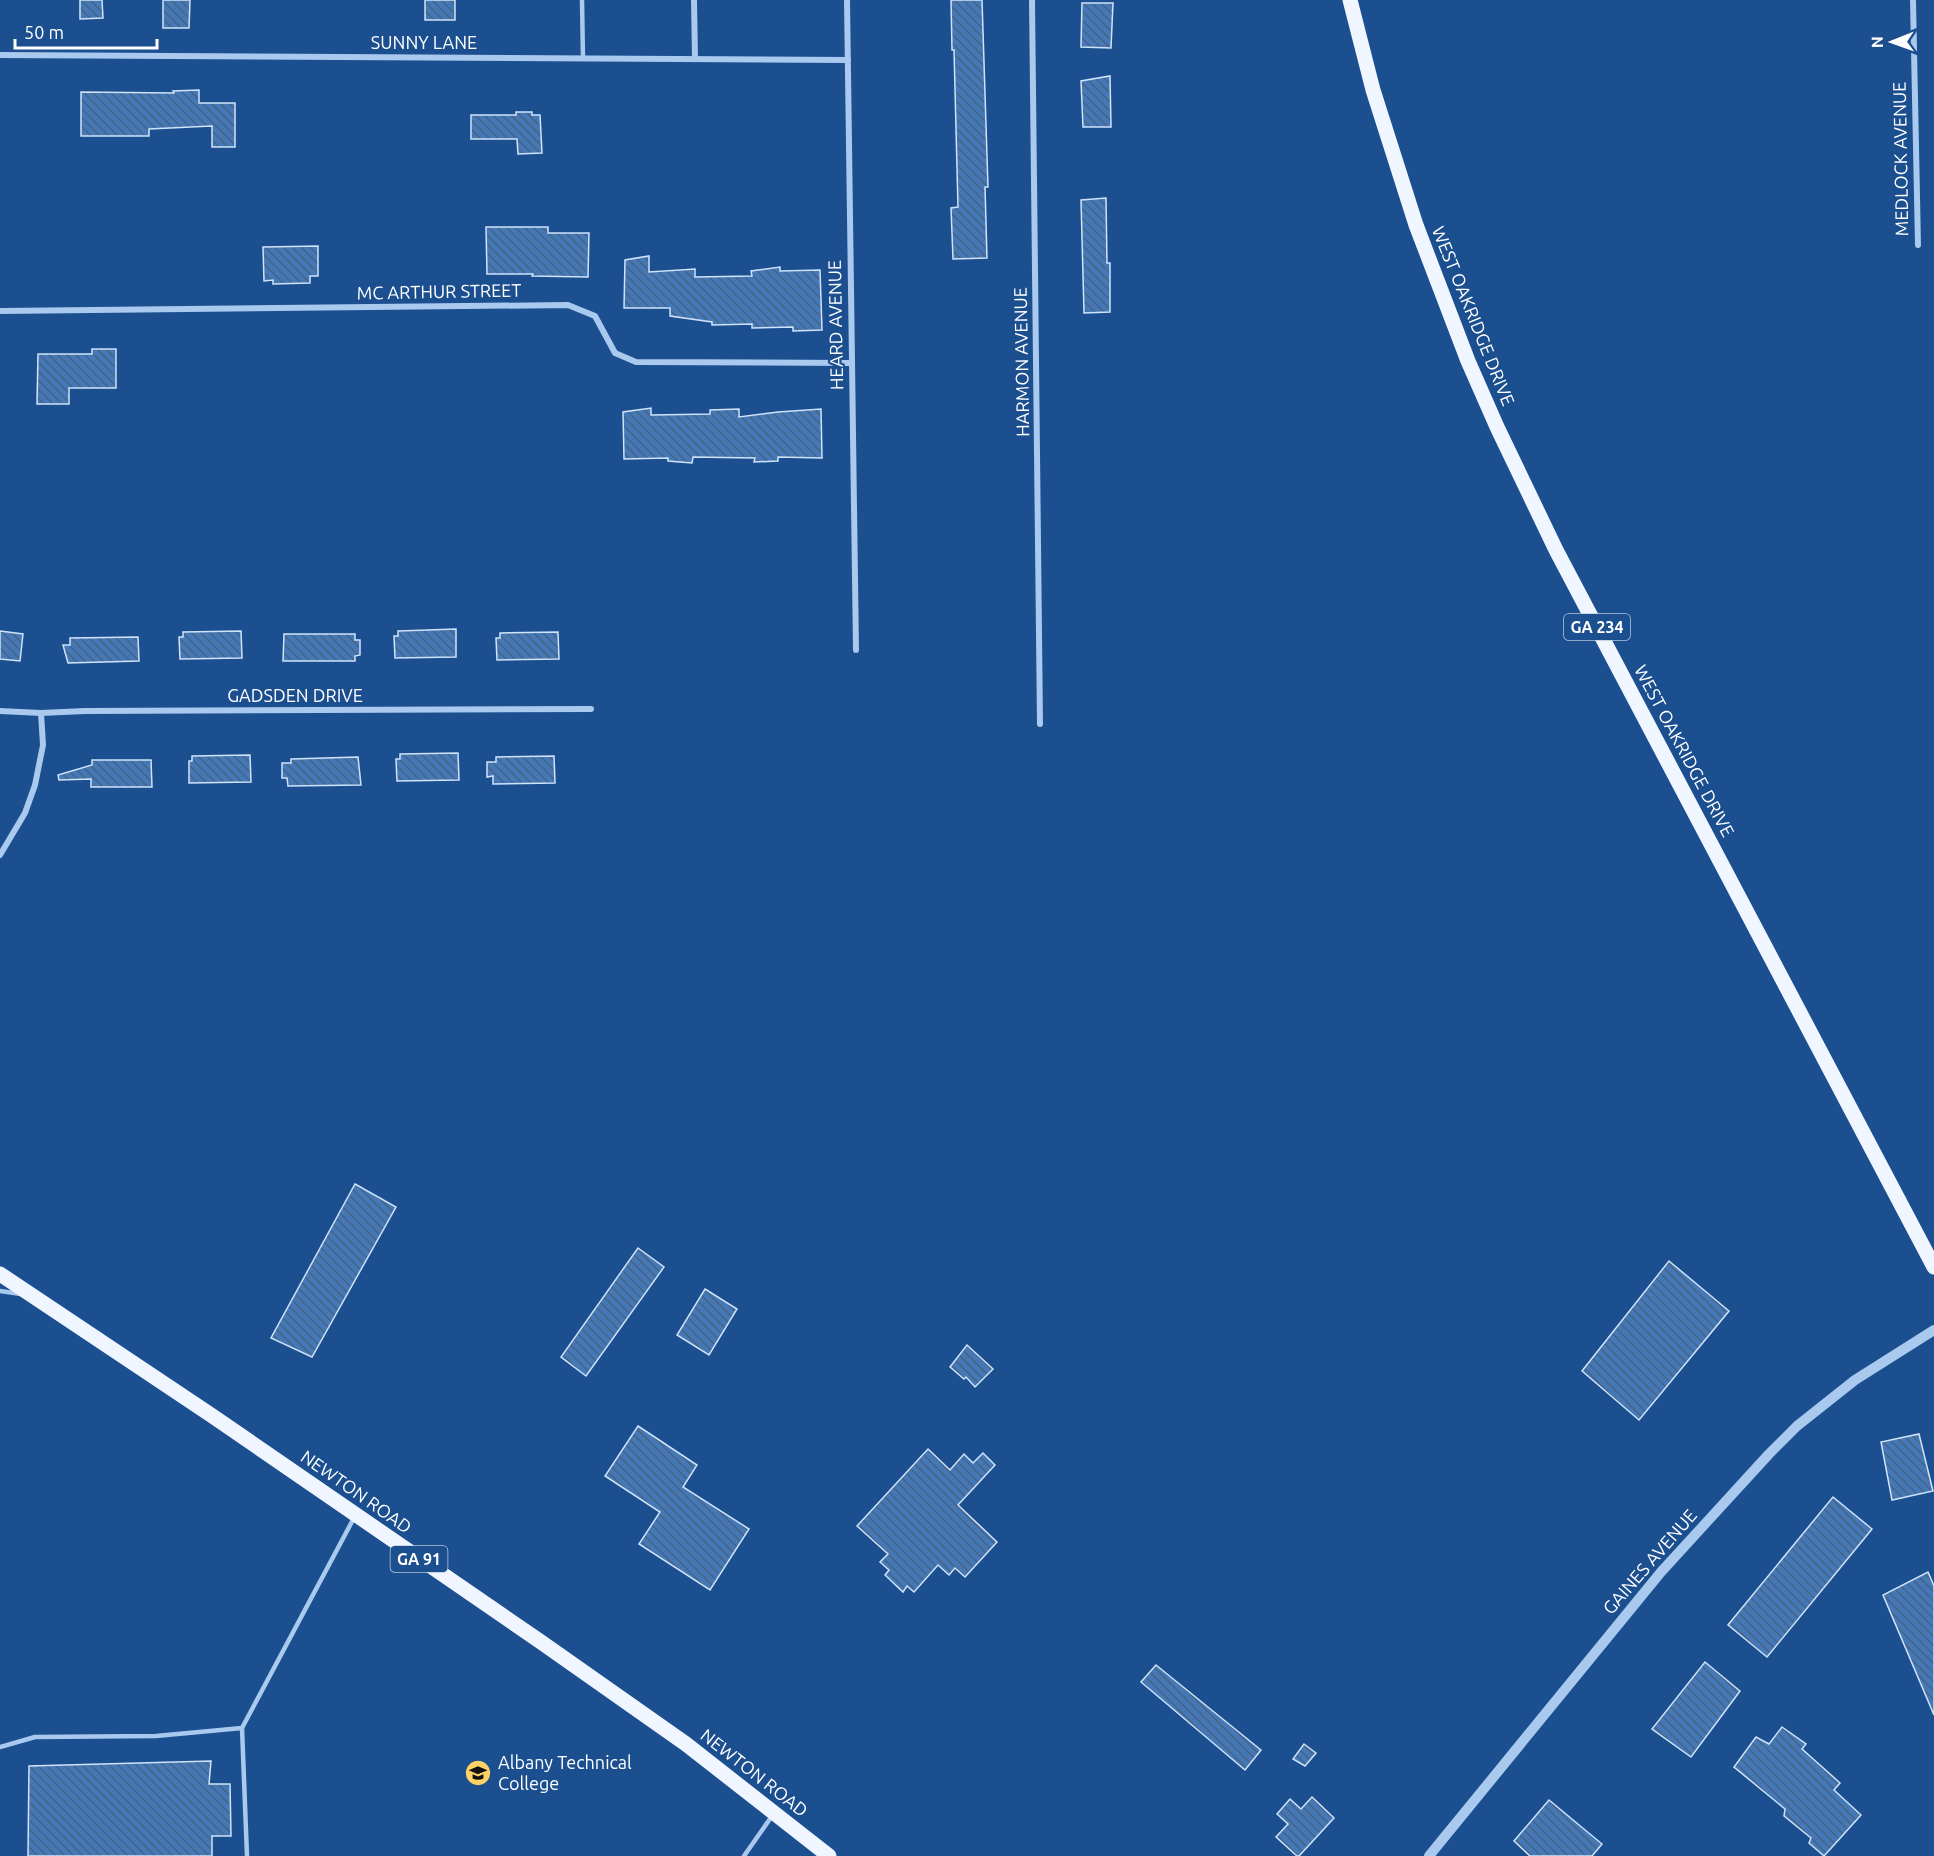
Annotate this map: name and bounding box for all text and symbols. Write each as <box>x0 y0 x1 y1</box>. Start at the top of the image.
scale bar <box>15 12 158 50</box>
north arrow <box>1862 12 1922 72</box>
text: 50 m <box>24 22 64 42</box>
street label: SUNNY LANE <box>371 32 477 52</box>
text: N <box>1868 36 1886 48</box>
street label: MEDLOCK AVENUE <box>1889 82 1911 237</box>
street label: WEST OAKRIDGE DRIVE <box>1429 223 1519 408</box>
street label: HEARD AVENUE <box>824 260 846 390</box>
street label: MC ARTHUR STREET <box>356 280 522 302</box>
street label: HARMON AVENUE <box>1010 287 1032 437</box>
road number: GA 234 <box>1564 614 1630 640</box>
street label: WEST OAKRIDGE DRIVE <box>1631 661 1739 840</box>
street label: GADSDEN DRIVE <box>227 685 363 705</box>
street label: NEWTON ROAD <box>298 1446 416 1537</box>
street label: GAINES AVENUE <box>1598 1505 1700 1618</box>
road number: GA 91 <box>390 1546 448 1572</box>
street label: NEWTON ROAD <box>697 1724 812 1820</box>
place label: Albany Technical College <box>498 1752 632 1793</box>
school or university icon: Albany Technical College <box>463 1758 493 1788</box>

